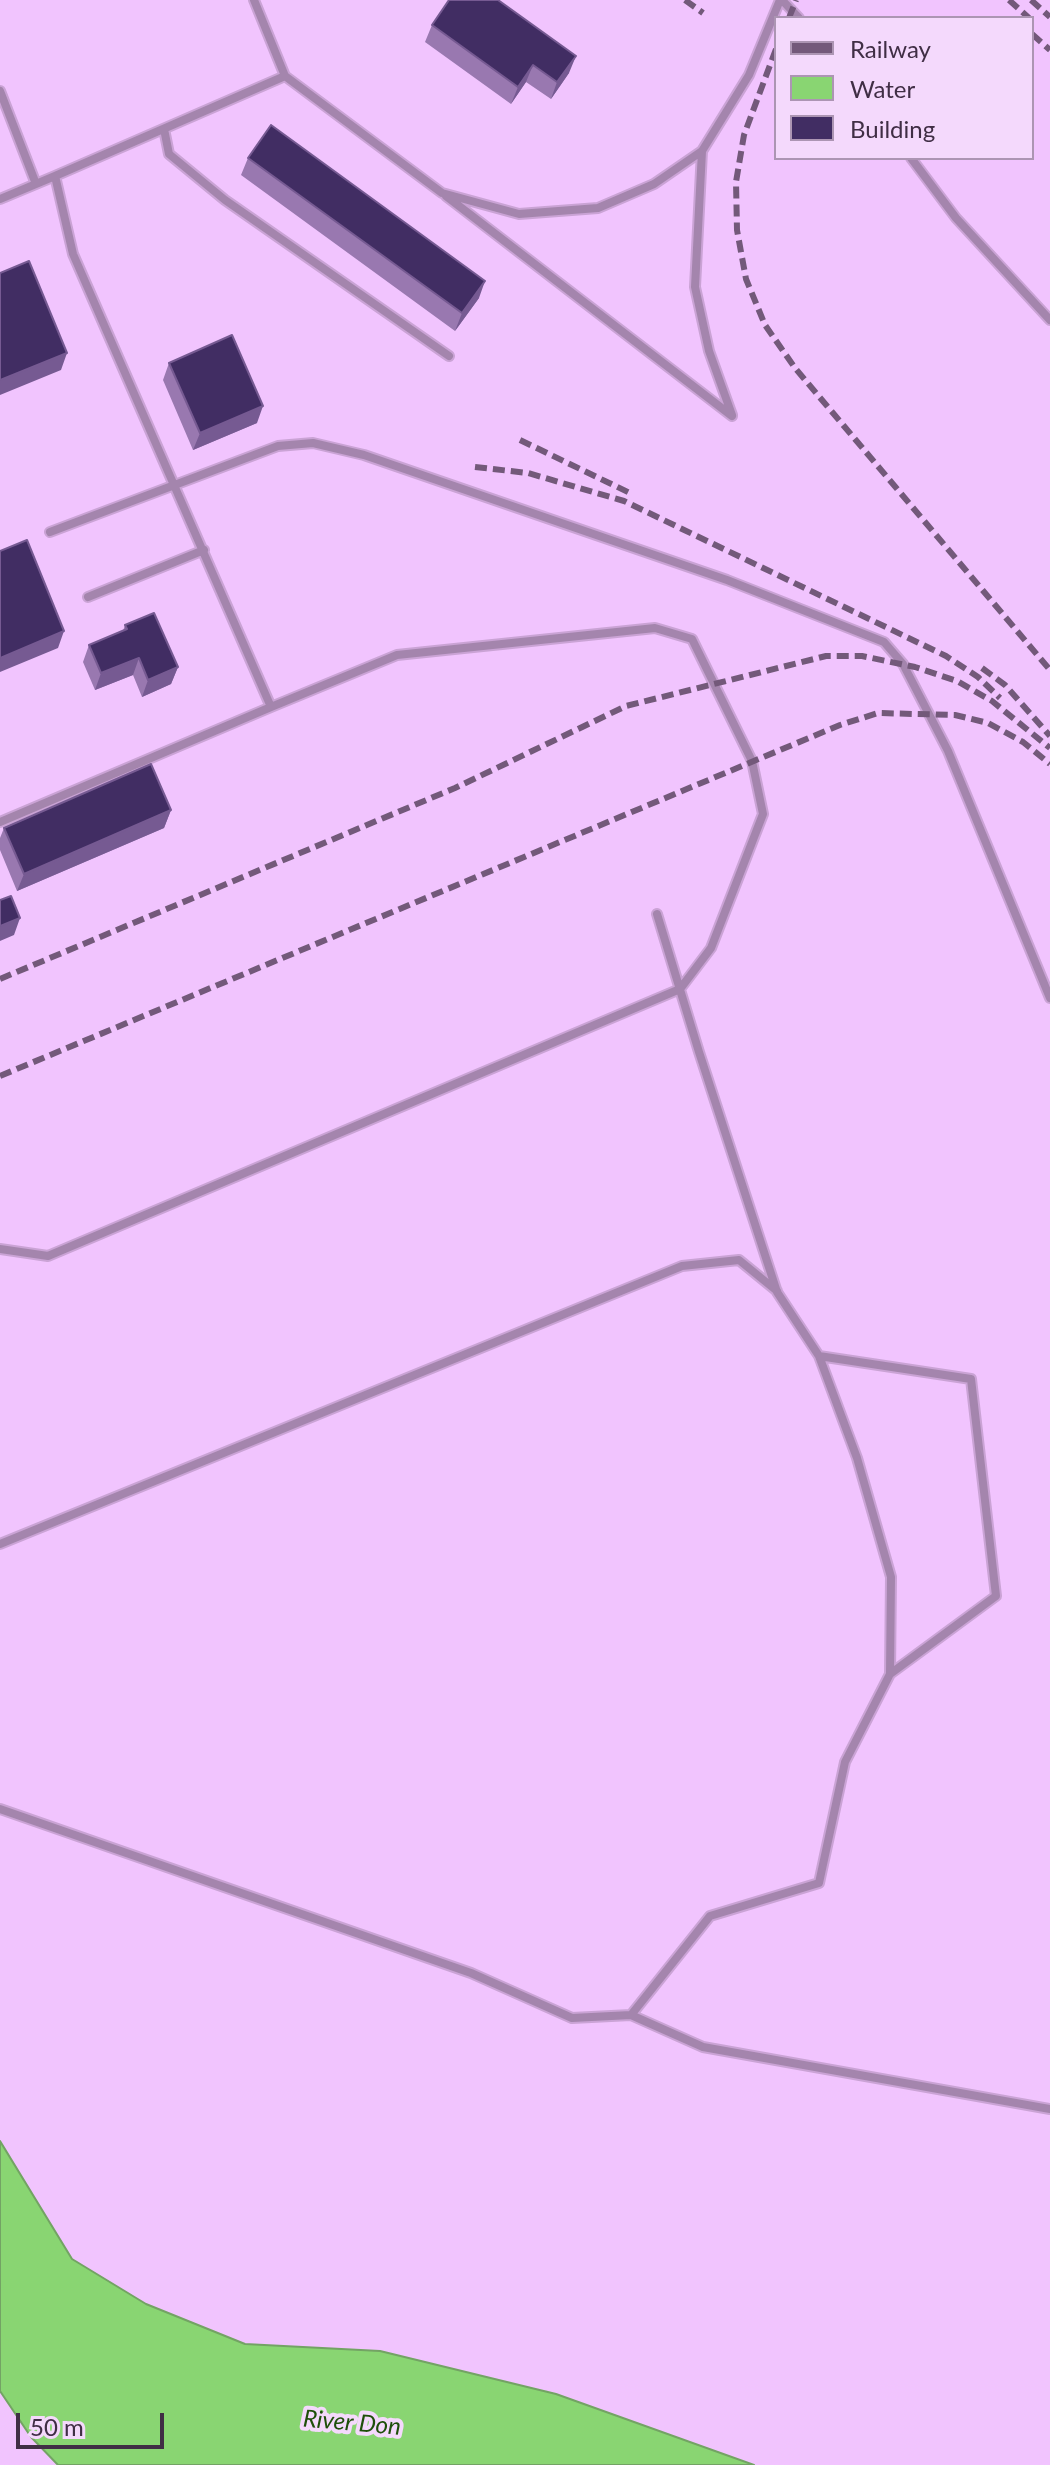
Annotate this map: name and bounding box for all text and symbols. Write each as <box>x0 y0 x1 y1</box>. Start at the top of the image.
legend <box>774 16 1034 160</box>
text: Railway <box>850 34 931 63</box>
text: Water <box>850 74 915 103</box>
text: Building <box>850 114 935 143</box>
scale bar <box>20 2397 168 2447</box>
water label: River Don <box>302 2404 402 2442</box>
text: 50 m <box>30 2412 84 2441</box>

